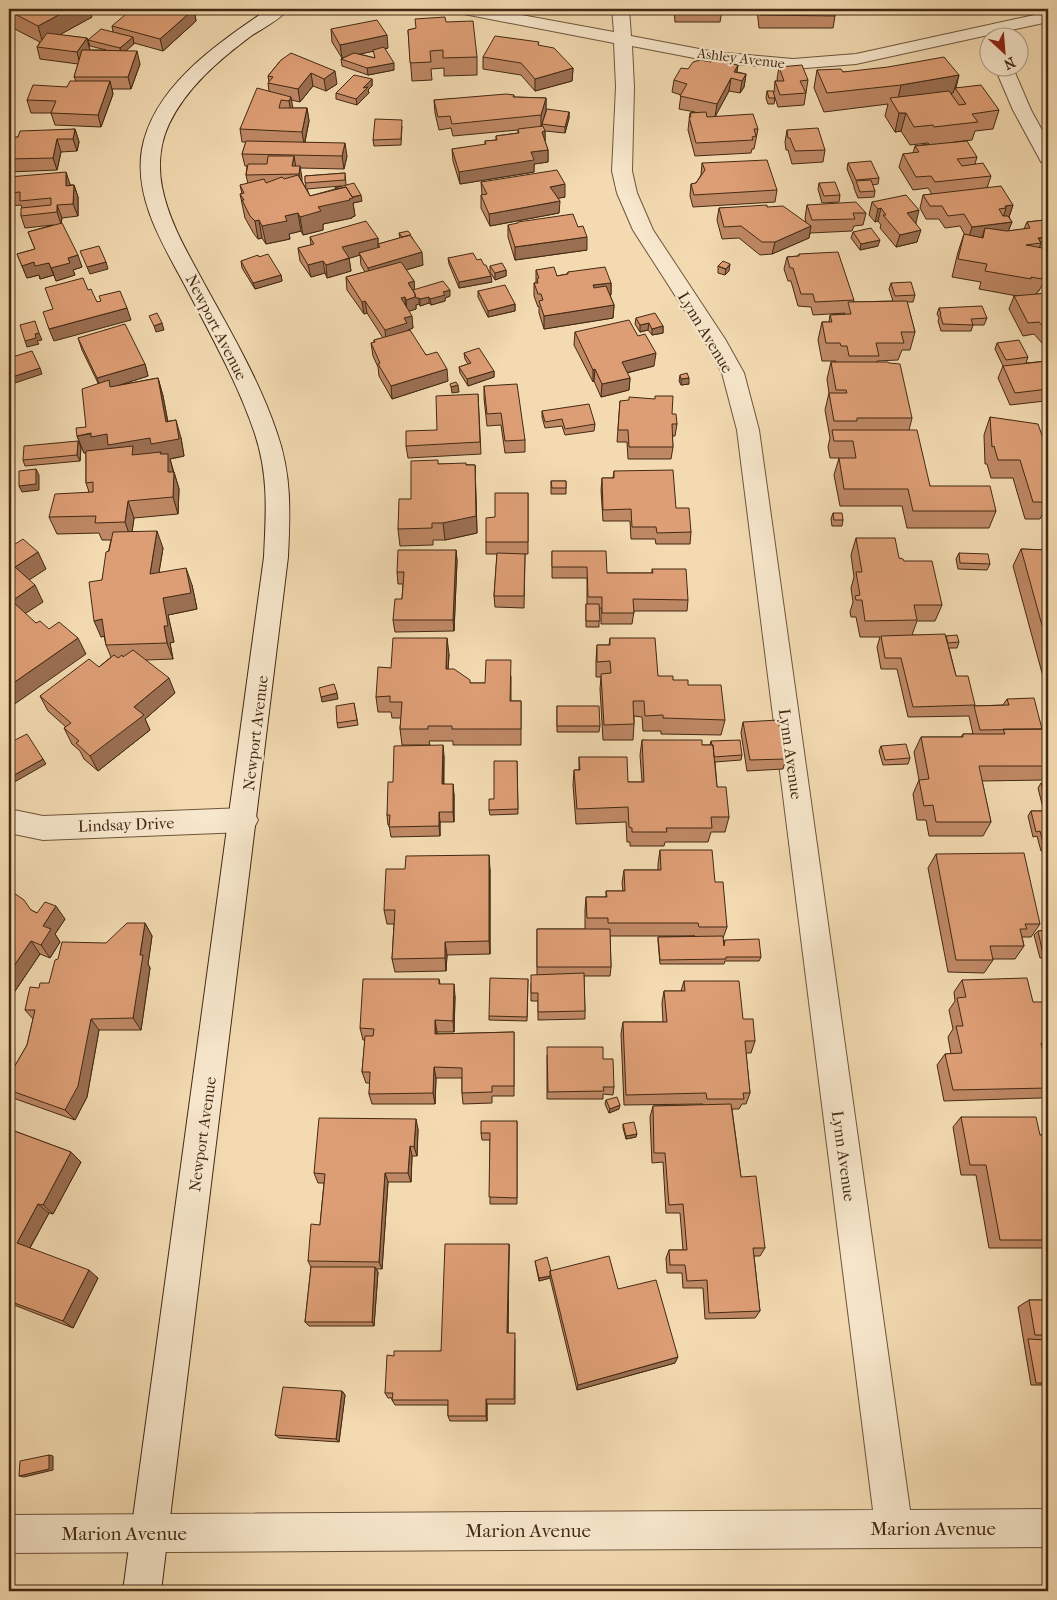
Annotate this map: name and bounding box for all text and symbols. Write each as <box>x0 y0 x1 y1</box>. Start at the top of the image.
north arrow <box>980 28 1030 78</box>
street label: Ashley Avenue <box>695 45 786 72</box>
text: N <box>1001 53 1018 73</box>
street label: Newport Avenue <box>182 271 251 383</box>
street label: Lynn Avenue <box>674 288 737 376</box>
street label: Newport Avenue <box>239 674 272 792</box>
street label: Lynn Avenue <box>775 707 806 801</box>
street label: Lindsay Drive <box>78 813 175 836</box>
street label: Newport Avenue <box>185 1075 220 1193</box>
street label: Lynn Avenue <box>828 1109 859 1203</box>
street label: Marion Avenue <box>870 1518 996 1540</box>
street label: Marion Avenue <box>465 1520 591 1542</box>
street label: Marion Avenue <box>61 1523 187 1545</box>

